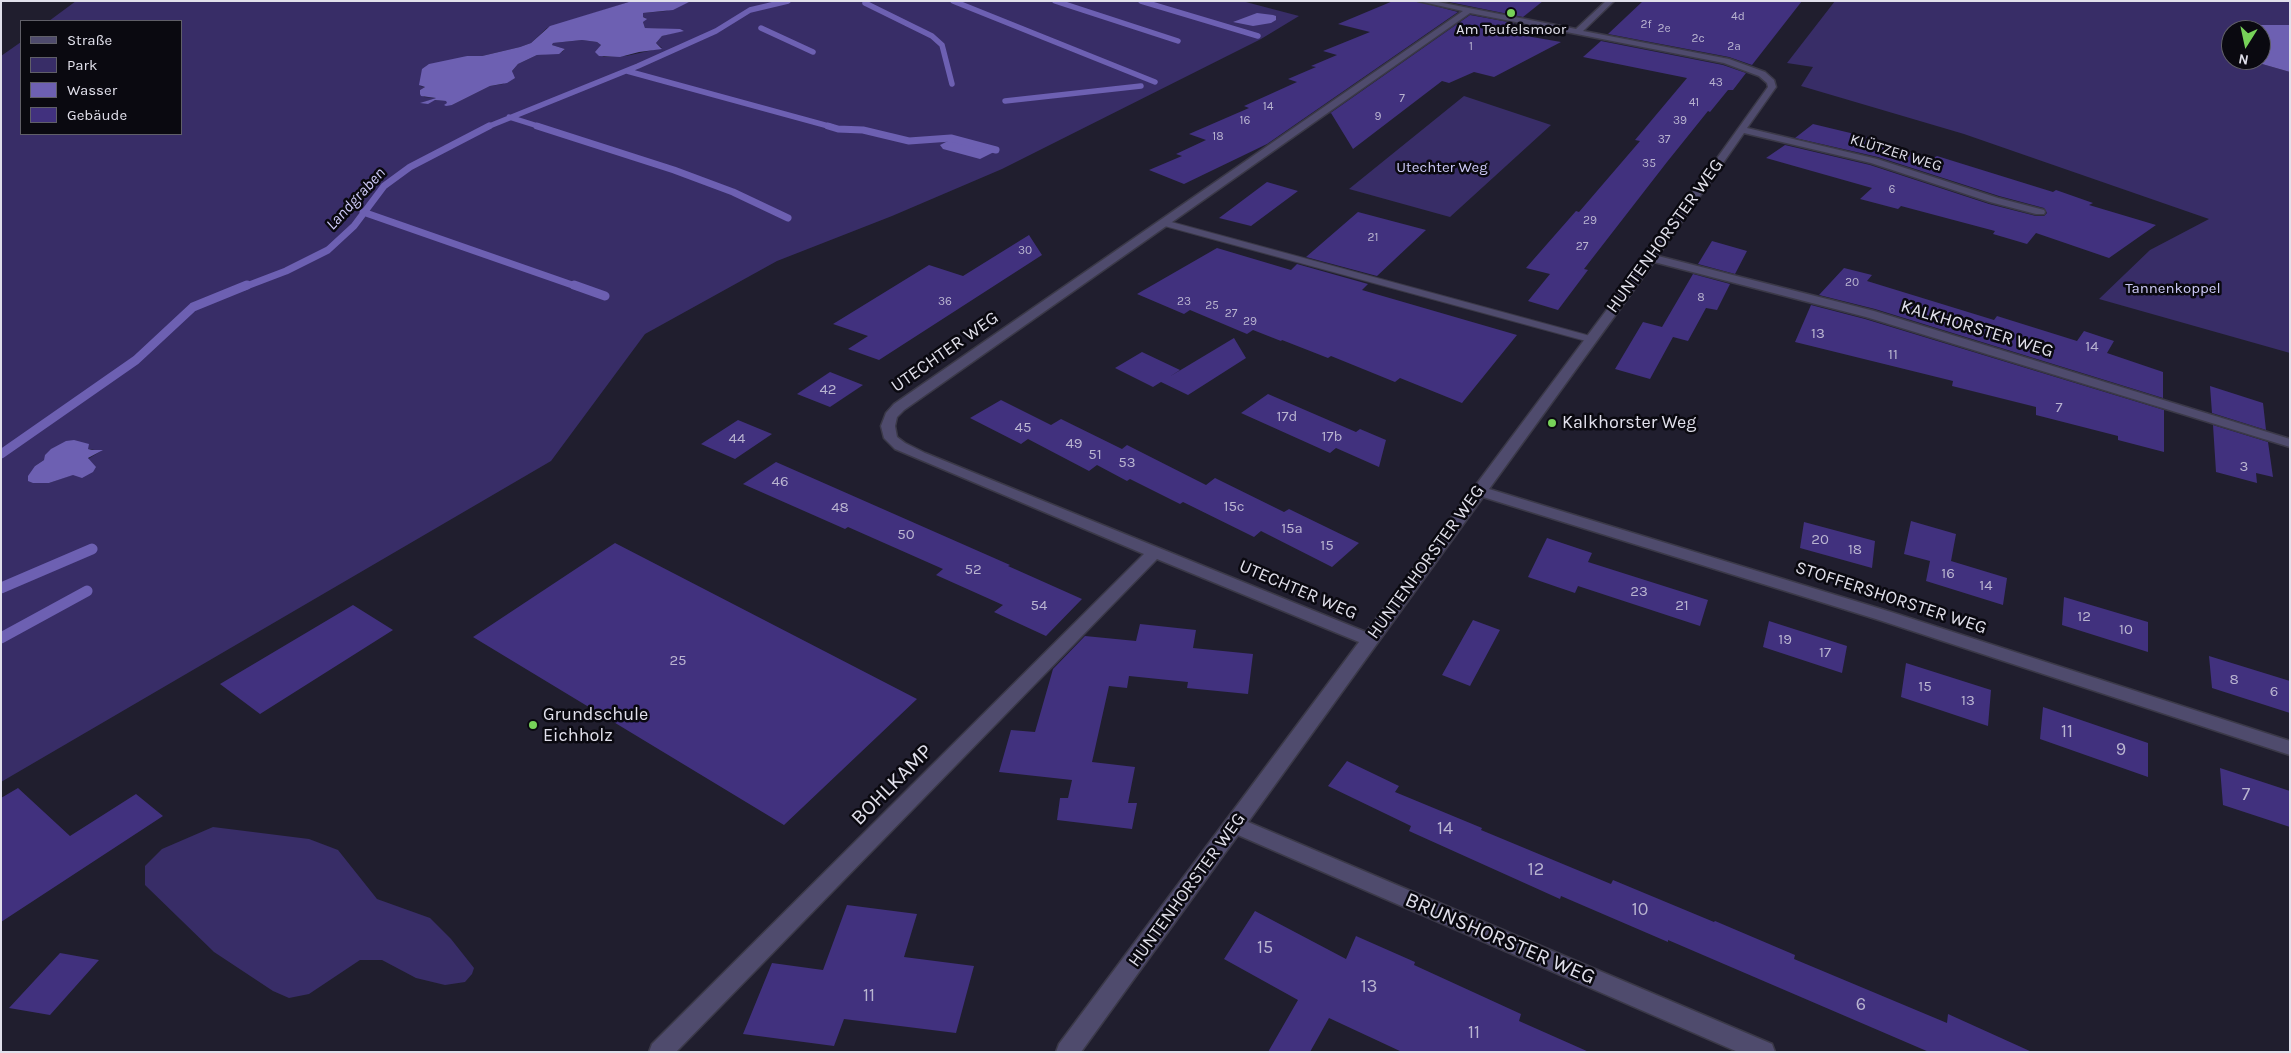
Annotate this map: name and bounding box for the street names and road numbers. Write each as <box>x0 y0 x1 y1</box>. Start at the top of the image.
street label: KLÜTZER WEG <box>1848 131 1944 175</box>
street label: HUNTENHORSTER WEG <box>1602 155 1728 317</box>
street label: KALKHORSTER WEG <box>1898 296 2056 362</box>
street label: UTECHTER WEG <box>887 307 1003 397</box>
street label: HUNTENHORSTER WEG <box>1363 481 1489 643</box>
street label: UTECHTER WEG <box>1236 555 1360 625</box>
street label: STOFFERSHORSTER WEG <box>1792 557 1990 639</box>
street label: BOHLKAMP <box>846 739 938 831</box>
street label: HUNTENHORSTER WEG <box>1124 809 1250 971</box>
street label: BRUNSHORSTER WEG <box>1401 888 1599 990</box>

